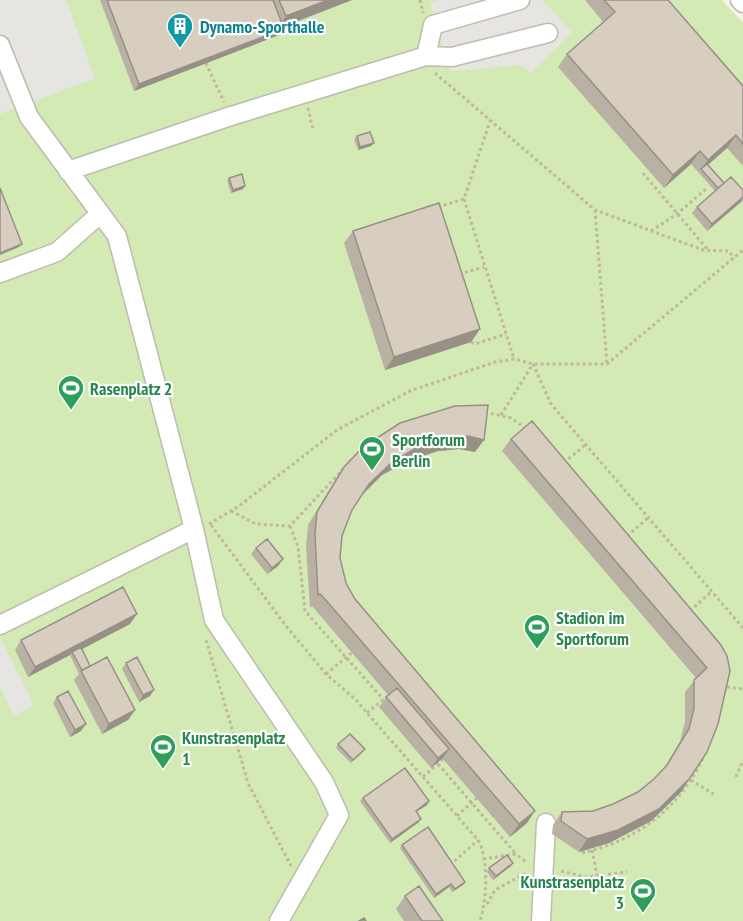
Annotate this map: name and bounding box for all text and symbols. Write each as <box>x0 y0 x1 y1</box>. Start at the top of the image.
building icon: Dynamo-Sporthalle <box>165 11 195 49</box>
place label: Dynamo-Sporthalle <box>200 15 325 38</box>
sports icon: Rasenplatz 2 <box>56 373 86 411</box>
place label: Rasenplatz 2 <box>90 377 172 400</box>
place label: Sportforum Berlin <box>392 428 465 472</box>
sports icon: Sportforum Berlin <box>357 434 387 472</box>
place label: Stadion im Sportforum <box>556 606 629 650</box>
sports icon: Stadion im Sportforum <box>522 612 552 650</box>
place label: Kunstrasenplatz 1 <box>182 726 286 770</box>
sports icon: Kunstrasenplatz 1 <box>148 732 178 770</box>
place label: Kunstrasenplatz 3 <box>521 870 624 914</box>
sports icon: Kunstrasenplatz 3 <box>628 876 658 914</box>

